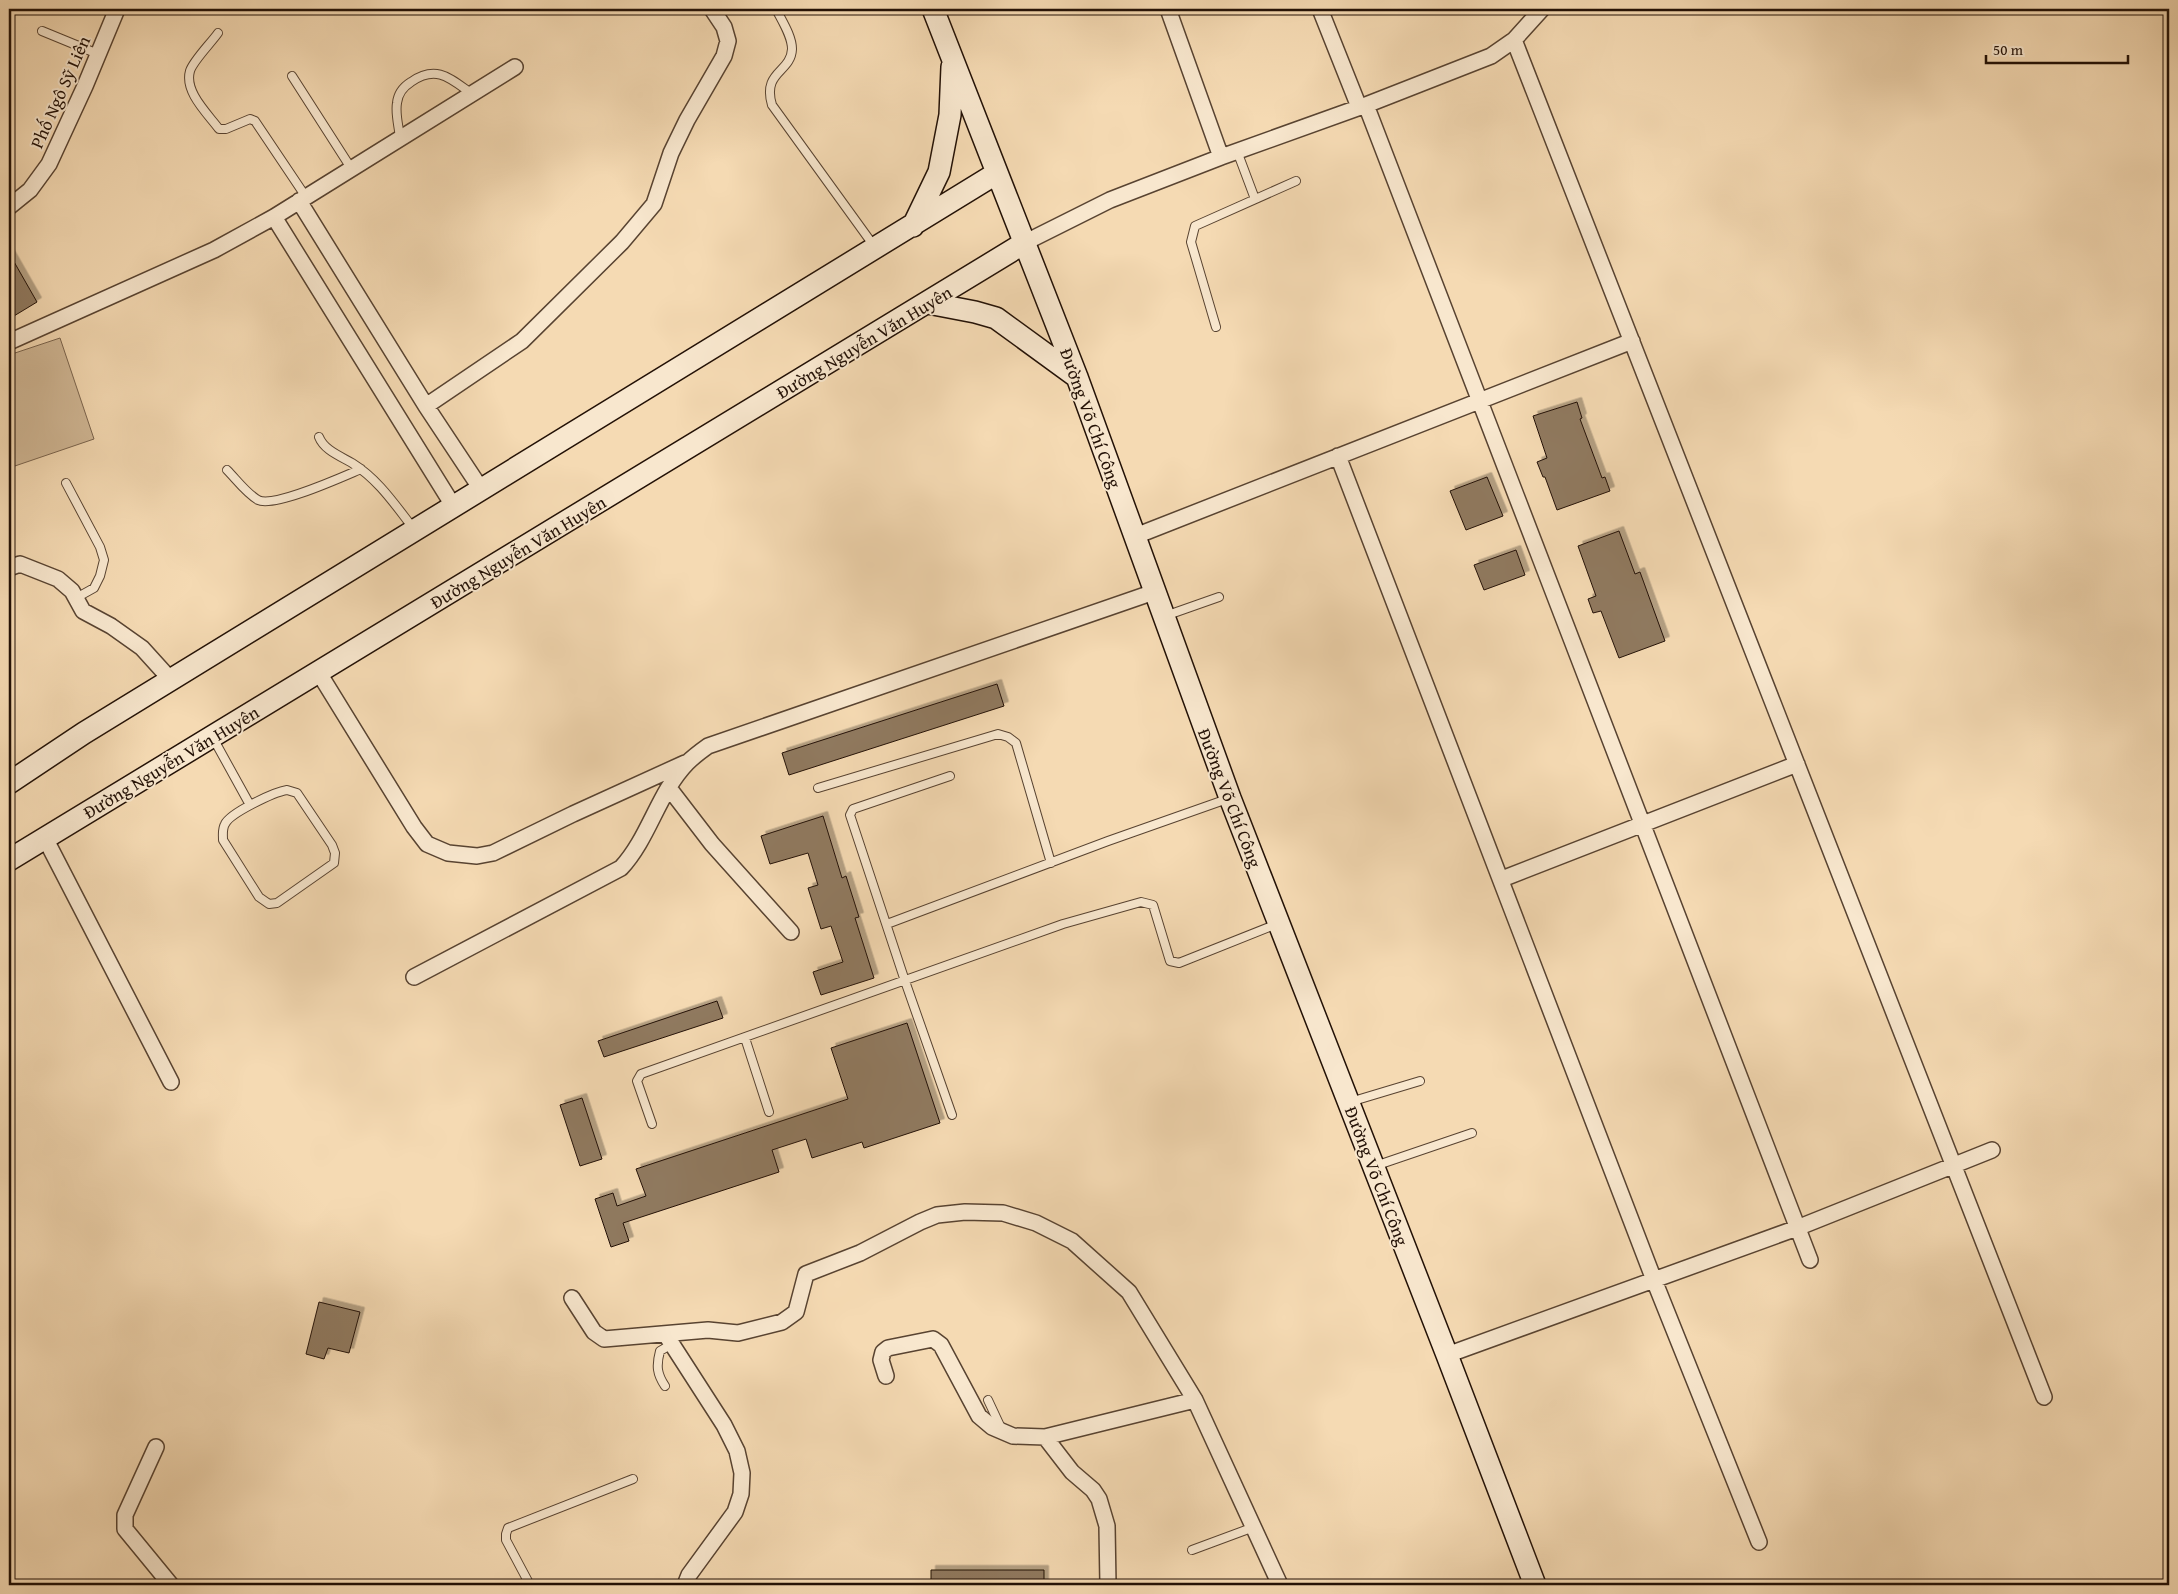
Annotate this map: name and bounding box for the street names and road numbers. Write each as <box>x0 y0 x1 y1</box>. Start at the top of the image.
street label: Phố Ngô Sỹ Liên <box>23 31 97 153</box>
street label: Đường Nguyễn Văn Huyên <box>771 279 957 405</box>
street label: Đường Võ Chí Công <box>1053 344 1129 492</box>
street label: Đường Nguyễn Văn Huyên <box>425 489 611 615</box>
street label: Đường Nguyễn Văn Huyên <box>78 699 264 825</box>
street label: Đường Võ Chí Công <box>1191 724 1269 872</box>
street label: Đường Võ Chí Công <box>1338 1102 1416 1250</box>

